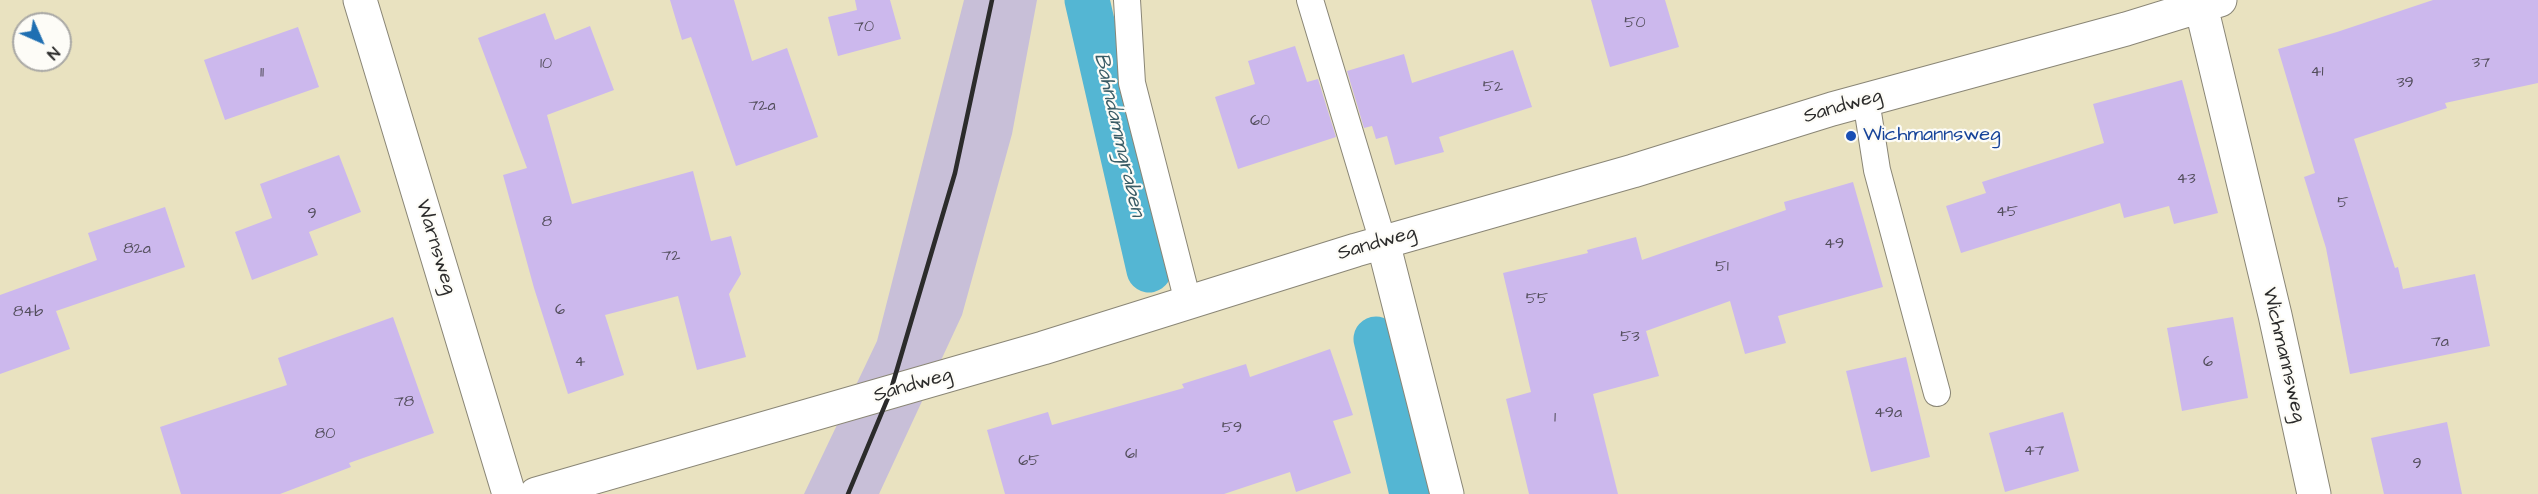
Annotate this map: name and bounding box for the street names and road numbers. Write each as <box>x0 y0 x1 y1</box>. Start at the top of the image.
street label: Sandweg <box>1801 84 1885 130</box>
street label: Warnsweg <box>409 197 461 297</box>
street label: Sandweg <box>1335 221 1419 267</box>
street label: Wichmannsweg <box>2256 285 2310 425</box>
street label: Sandweg <box>871 363 955 409</box>

